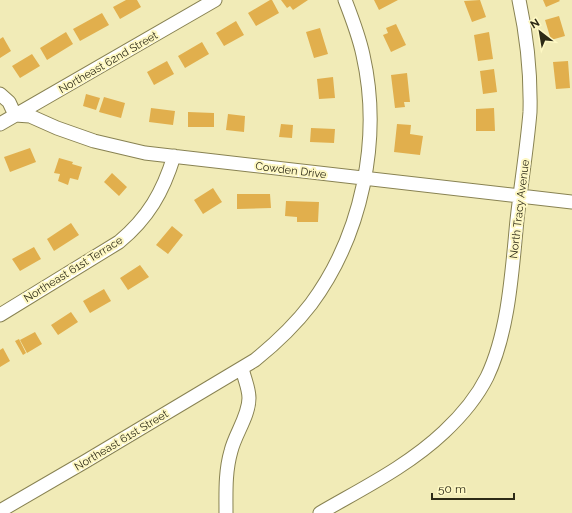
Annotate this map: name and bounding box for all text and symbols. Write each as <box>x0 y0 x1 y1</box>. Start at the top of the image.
north arrow <box>520 12 560 52</box>
text: N <box>528 16 542 32</box>
street label: Northeast 62nd Street <box>56 29 160 96</box>
street label: North Tracy Avenue <box>507 158 532 259</box>
street label: Cowden Drive <box>255 160 328 181</box>
street label: Northeast 61st Terrace <box>21 233 126 305</box>
street label: Northeast 61st Street <box>72 407 171 474</box>
scale bar <box>432 475 514 501</box>
text: 50 m <box>438 482 466 496</box>

